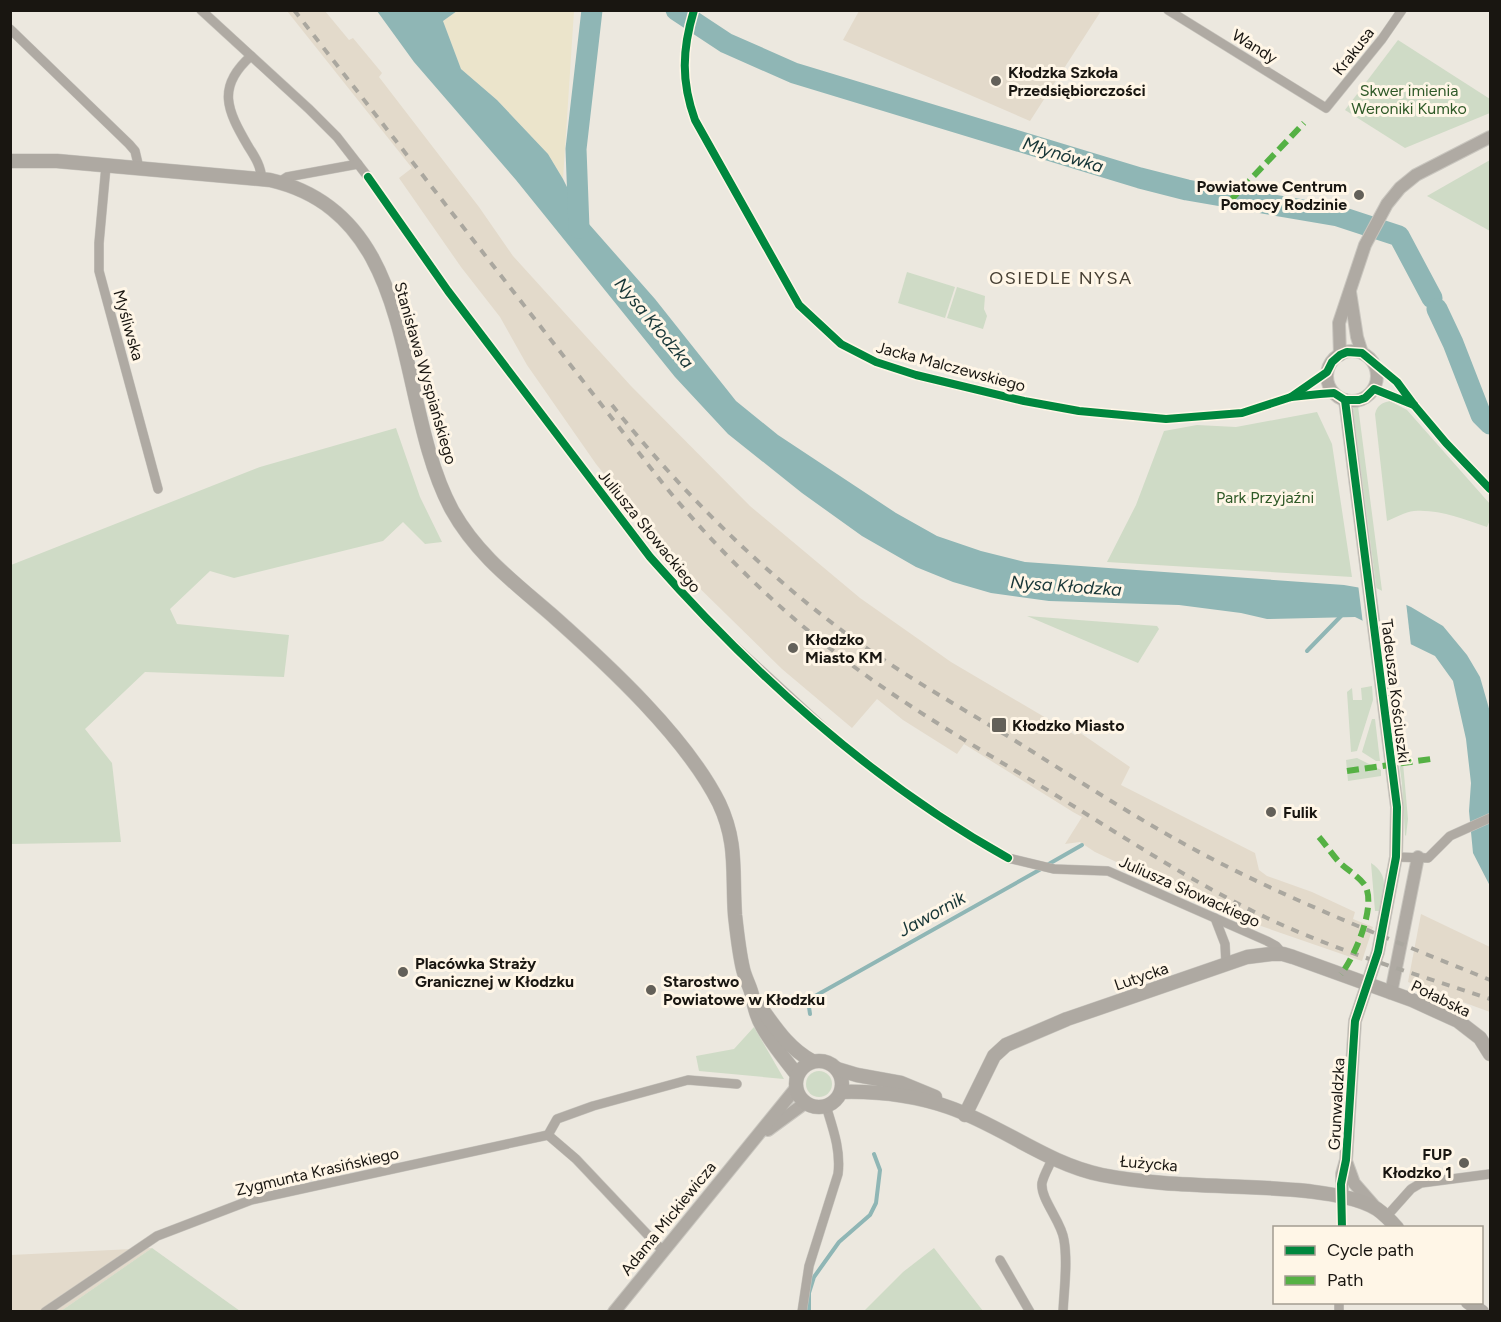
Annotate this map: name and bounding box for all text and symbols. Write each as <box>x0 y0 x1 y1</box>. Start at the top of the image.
street label: Krakusa <box>1329 24 1378 79</box>
street label: Wandy <box>1229 25 1281 68</box>
place label: Kłodzka Szkoła Przedsiębiorczości <box>1008 63 1146 100</box>
marker: Kłodzka Szkoła Przedsiębiorczości <box>989 74 1003 88</box>
park label: Skwer imienia Weroniki Kumko <box>1351 81 1467 118</box>
water label: Młynówka <box>1020 132 1106 178</box>
place label: Powiatowe Centrum Pomocy Rodzinie <box>1196 177 1347 214</box>
marker: Powiatowe Centrum Pomocy Rodzinie <box>1352 188 1366 202</box>
district label: OSIEDLE NYSA <box>989 267 1133 289</box>
water label: Nysa Kłodzka <box>610 273 699 373</box>
street label: Stanisława Wyspiańskiego <box>390 280 461 467</box>
street label: Myśliwska <box>109 288 148 363</box>
street label: Jacka Malczewskiego <box>874 337 1028 396</box>
street label: Juliusza Słowackiego <box>594 466 705 596</box>
park label: Park Przyjaźni <box>1216 488 1314 507</box>
water label: Nysa Kłodzka <box>1009 571 1123 601</box>
street label: Tadeusza Kościuszki <box>1377 618 1414 764</box>
place label: Kłodzko Miasto KM <box>805 630 883 667</box>
marker: Kłodzko Miasto KM <box>786 641 800 655</box>
marker: Kłodzko Miasto <box>990 716 1008 734</box>
place label: Kłodzko Miasto <box>1012 716 1124 735</box>
place label: Fulik <box>1283 803 1318 822</box>
marker: Fulik <box>1264 805 1278 819</box>
street label: Juliusza Słowackiego <box>1116 852 1263 931</box>
water label: Jawornik <box>894 886 971 942</box>
place label: Placówka Straży Granicznej w Kłodzku <box>415 954 574 991</box>
street label: Lutycka <box>1112 958 1171 995</box>
marker: Placówka Straży Granicznej w Kłodzku <box>396 965 410 979</box>
place label: Starostwo Powiatowe w Kłodzku <box>663 972 825 1009</box>
street label: Połabska <box>1408 976 1474 1021</box>
marker: Starostwo Powiatowe w Kłodzku <box>644 983 658 997</box>
street label: Grunwaldzka <box>1325 1057 1348 1151</box>
street label: Zygmunta Krasińskiego <box>234 1143 401 1200</box>
place label: FUP Kłodzko 1 <box>1382 1145 1452 1182</box>
street label: Łużycka <box>1119 1152 1179 1175</box>
marker: FUP Kłodzko 1 <box>1457 1156 1471 1170</box>
street label: Adama Mickiewicza <box>617 1158 720 1279</box>
legend <box>1273 1226 1483 1304</box>
text: Cycle path <box>1327 1239 1414 1261</box>
text: Path <box>1327 1269 1363 1291</box>

